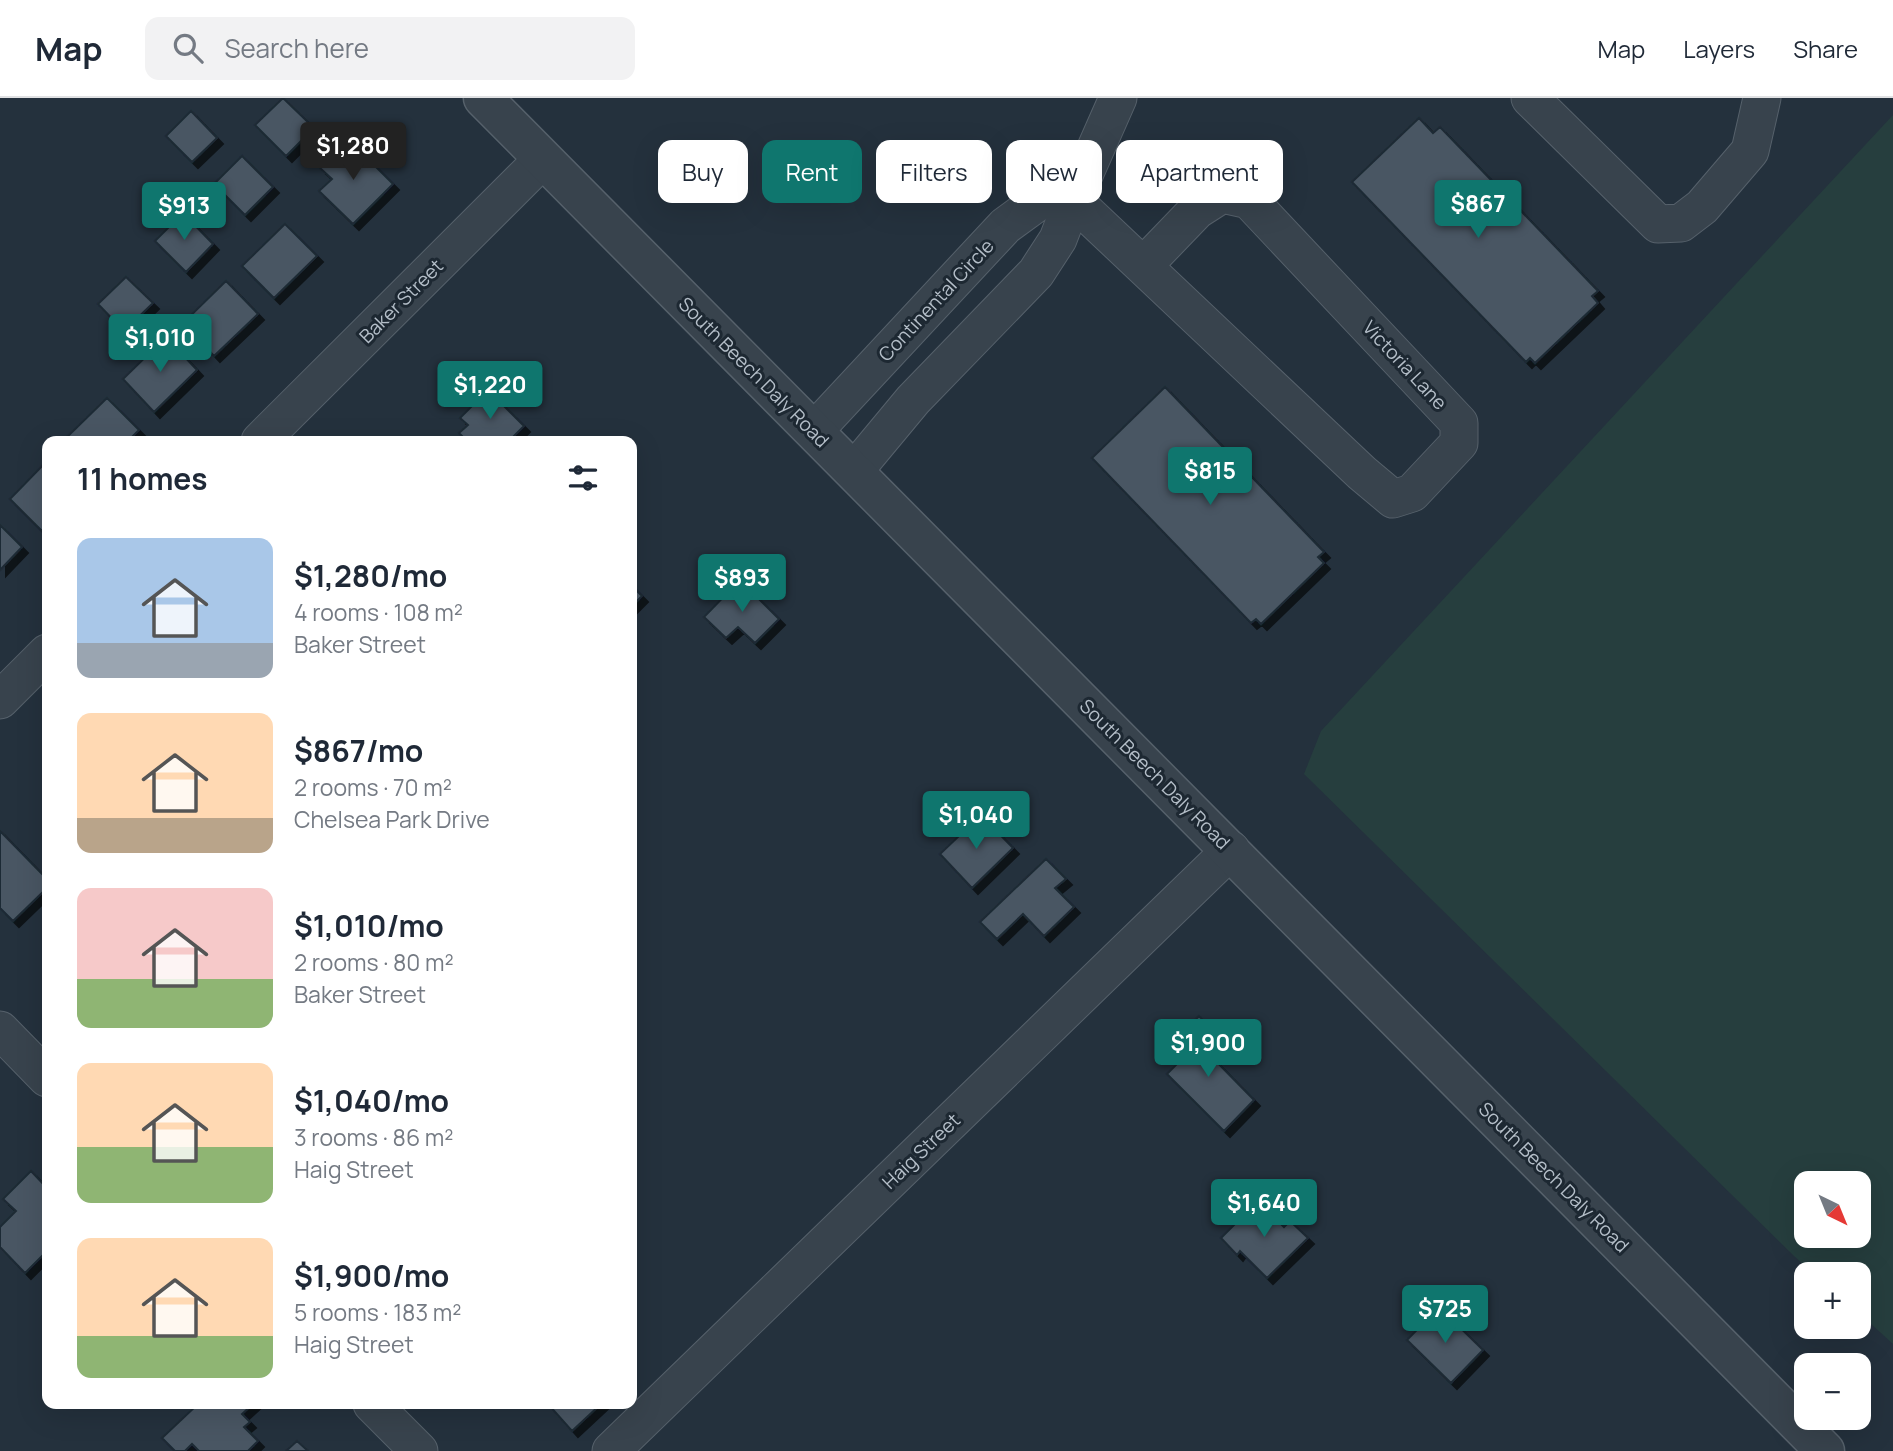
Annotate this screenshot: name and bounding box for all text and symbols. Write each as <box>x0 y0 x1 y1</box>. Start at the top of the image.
search box <box>145 17 635 80</box>
text: Map <box>35 26 103 71</box>
icon: search <box>169 29 207 67</box>
text: Search here <box>225 30 369 66</box>
text: Map <box>1598 32 1645 65</box>
text: Layers <box>1683 32 1755 65</box>
text: Share <box>1793 32 1858 65</box>
pin: $1,280 <box>296 122 410 182</box>
text: $1,280 <box>316 129 390 161</box>
chip: Buy <box>658 140 748 203</box>
chip: Rent <box>762 140 862 203</box>
chip: Filters <box>876 140 992 203</box>
chip: New <box>1006 140 1102 203</box>
chip: Apartment <box>1116 140 1283 203</box>
pin: $867 <box>1437 180 1519 240</box>
pin: $913 <box>143 183 225 242</box>
text: $867 <box>1450 187 1506 219</box>
text: $913 <box>158 189 210 221</box>
street label: Continental Circle <box>872 233 1000 367</box>
street label: Baker Street <box>353 253 449 349</box>
street label: South Beech Daly Road <box>673 291 835 453</box>
pin: $1,010 <box>103 314 217 374</box>
street label: Victoria Lane <box>1357 315 1453 415</box>
text: $1,010 <box>125 321 195 353</box>
pin: $1,220 <box>433 362 547 421</box>
text: $1,220 <box>453 368 527 400</box>
pin: $815 <box>1169 448 1251 507</box>
text: $815 <box>1184 454 1236 486</box>
text: 11 homes <box>77 458 208 499</box>
icon: filters <box>564 459 602 497</box>
pin: $893 <box>701 554 783 614</box>
text: $1,280/mo <box>294 555 447 596</box>
text: $893 <box>714 561 770 593</box>
icon: home <box>133 566 217 650</box>
text: 4 rooms · 108 m² <box>294 596 463 628</box>
text: Baker Street <box>294 628 426 660</box>
street label: South Beech Daly Road <box>1074 693 1236 855</box>
text: $867/mo <box>294 730 423 771</box>
icon: home <box>133 741 217 825</box>
text: 2 rooms · 70 m² <box>294 771 452 803</box>
pin: $1,040 <box>919 792 1033 851</box>
text: $1,040 <box>939 798 1013 830</box>
text: Chelsea Park Drive <box>294 803 490 835</box>
text: $1,010/mo <box>294 905 444 946</box>
icon: home <box>133 916 217 1000</box>
text: 2 rooms · 80 m² <box>294 946 454 978</box>
text: Baker Street <box>294 978 426 1010</box>
pin: $1,900 <box>1151 1020 1265 1079</box>
text: $1,900 <box>1170 1026 1246 1058</box>
text: $1,040/mo <box>294 1080 449 1121</box>
icon: home <box>133 1091 217 1175</box>
street label: South Beech Daly Road <box>1473 1096 1635 1258</box>
street label: Haig Street <box>876 1107 966 1195</box>
text: 3 rooms · 86 m² <box>294 1121 454 1153</box>
text: Haig Street <box>294 1153 414 1185</box>
north arrow <box>1794 1171 1871 1248</box>
map controls <box>1794 1171 1871 1430</box>
pin: $1,640 <box>1207 1180 1321 1239</box>
text: $1,640 <box>1227 1186 1301 1218</box>
text: $1,900/mo <box>294 1255 449 1296</box>
button: + <box>1794 1262 1871 1339</box>
icon: home <box>133 1266 217 1350</box>
pin: $725 <box>1404 1286 1486 1345</box>
text: $725 <box>1418 1292 1472 1324</box>
text: 5 rooms · 183 m² <box>294 1296 461 1328</box>
text: Haig Street <box>294 1328 414 1360</box>
button: − <box>1794 1353 1871 1430</box>

